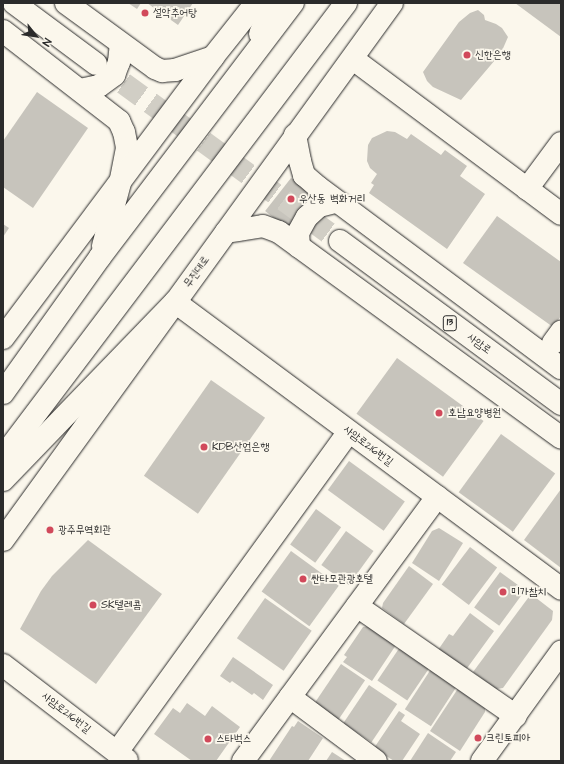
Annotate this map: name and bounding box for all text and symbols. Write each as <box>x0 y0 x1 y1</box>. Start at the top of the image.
place label: 설악추어탕 <box>153 6 197 20</box>
marker: 설악추어탕 <box>140 8 150 18</box>
north arrow <box>16 16 56 56</box>
text: N <box>39 36 55 49</box>
place label: 신한은행 <box>475 48 510 62</box>
marker: 신한은행 <box>462 50 472 60</box>
place label: 우산동 벽화거리 <box>299 192 365 206</box>
marker: 우산동 벽화거리 <box>286 194 296 204</box>
street label: 무진대로 <box>181 254 213 290</box>
road number: 13 <box>442 315 458 331</box>
street label: 사암로 <box>464 331 494 357</box>
place label: 호남요양병원 <box>448 406 501 420</box>
marker: 호남요양병원 <box>433 407 445 419</box>
street label: 사암로216번길 <box>341 423 395 469</box>
place label: KDB산업은행 <box>212 440 269 454</box>
marker: KDB산업은행 <box>199 442 209 452</box>
place label: 광주무역회관 <box>58 523 111 537</box>
marker: 광주무역회관 <box>45 525 55 535</box>
place label: 싼타모관광호텔 <box>311 572 373 586</box>
marker: 싼타모관광호텔 <box>298 574 308 584</box>
place label: 미가참치 <box>511 585 546 599</box>
marker: 미가참치 <box>498 587 508 597</box>
place label: SK텔레콤 <box>101 598 141 612</box>
marker: SK텔레콤 <box>88 600 98 610</box>
street label: 사암로216번길 <box>39 690 93 736</box>
place label: 크린토피아 <box>486 731 530 745</box>
place label: 스타벅스 <box>216 732 251 746</box>
marker: 크린토피아 <box>473 733 483 743</box>
marker: 스타벅스 <box>203 734 213 744</box>

